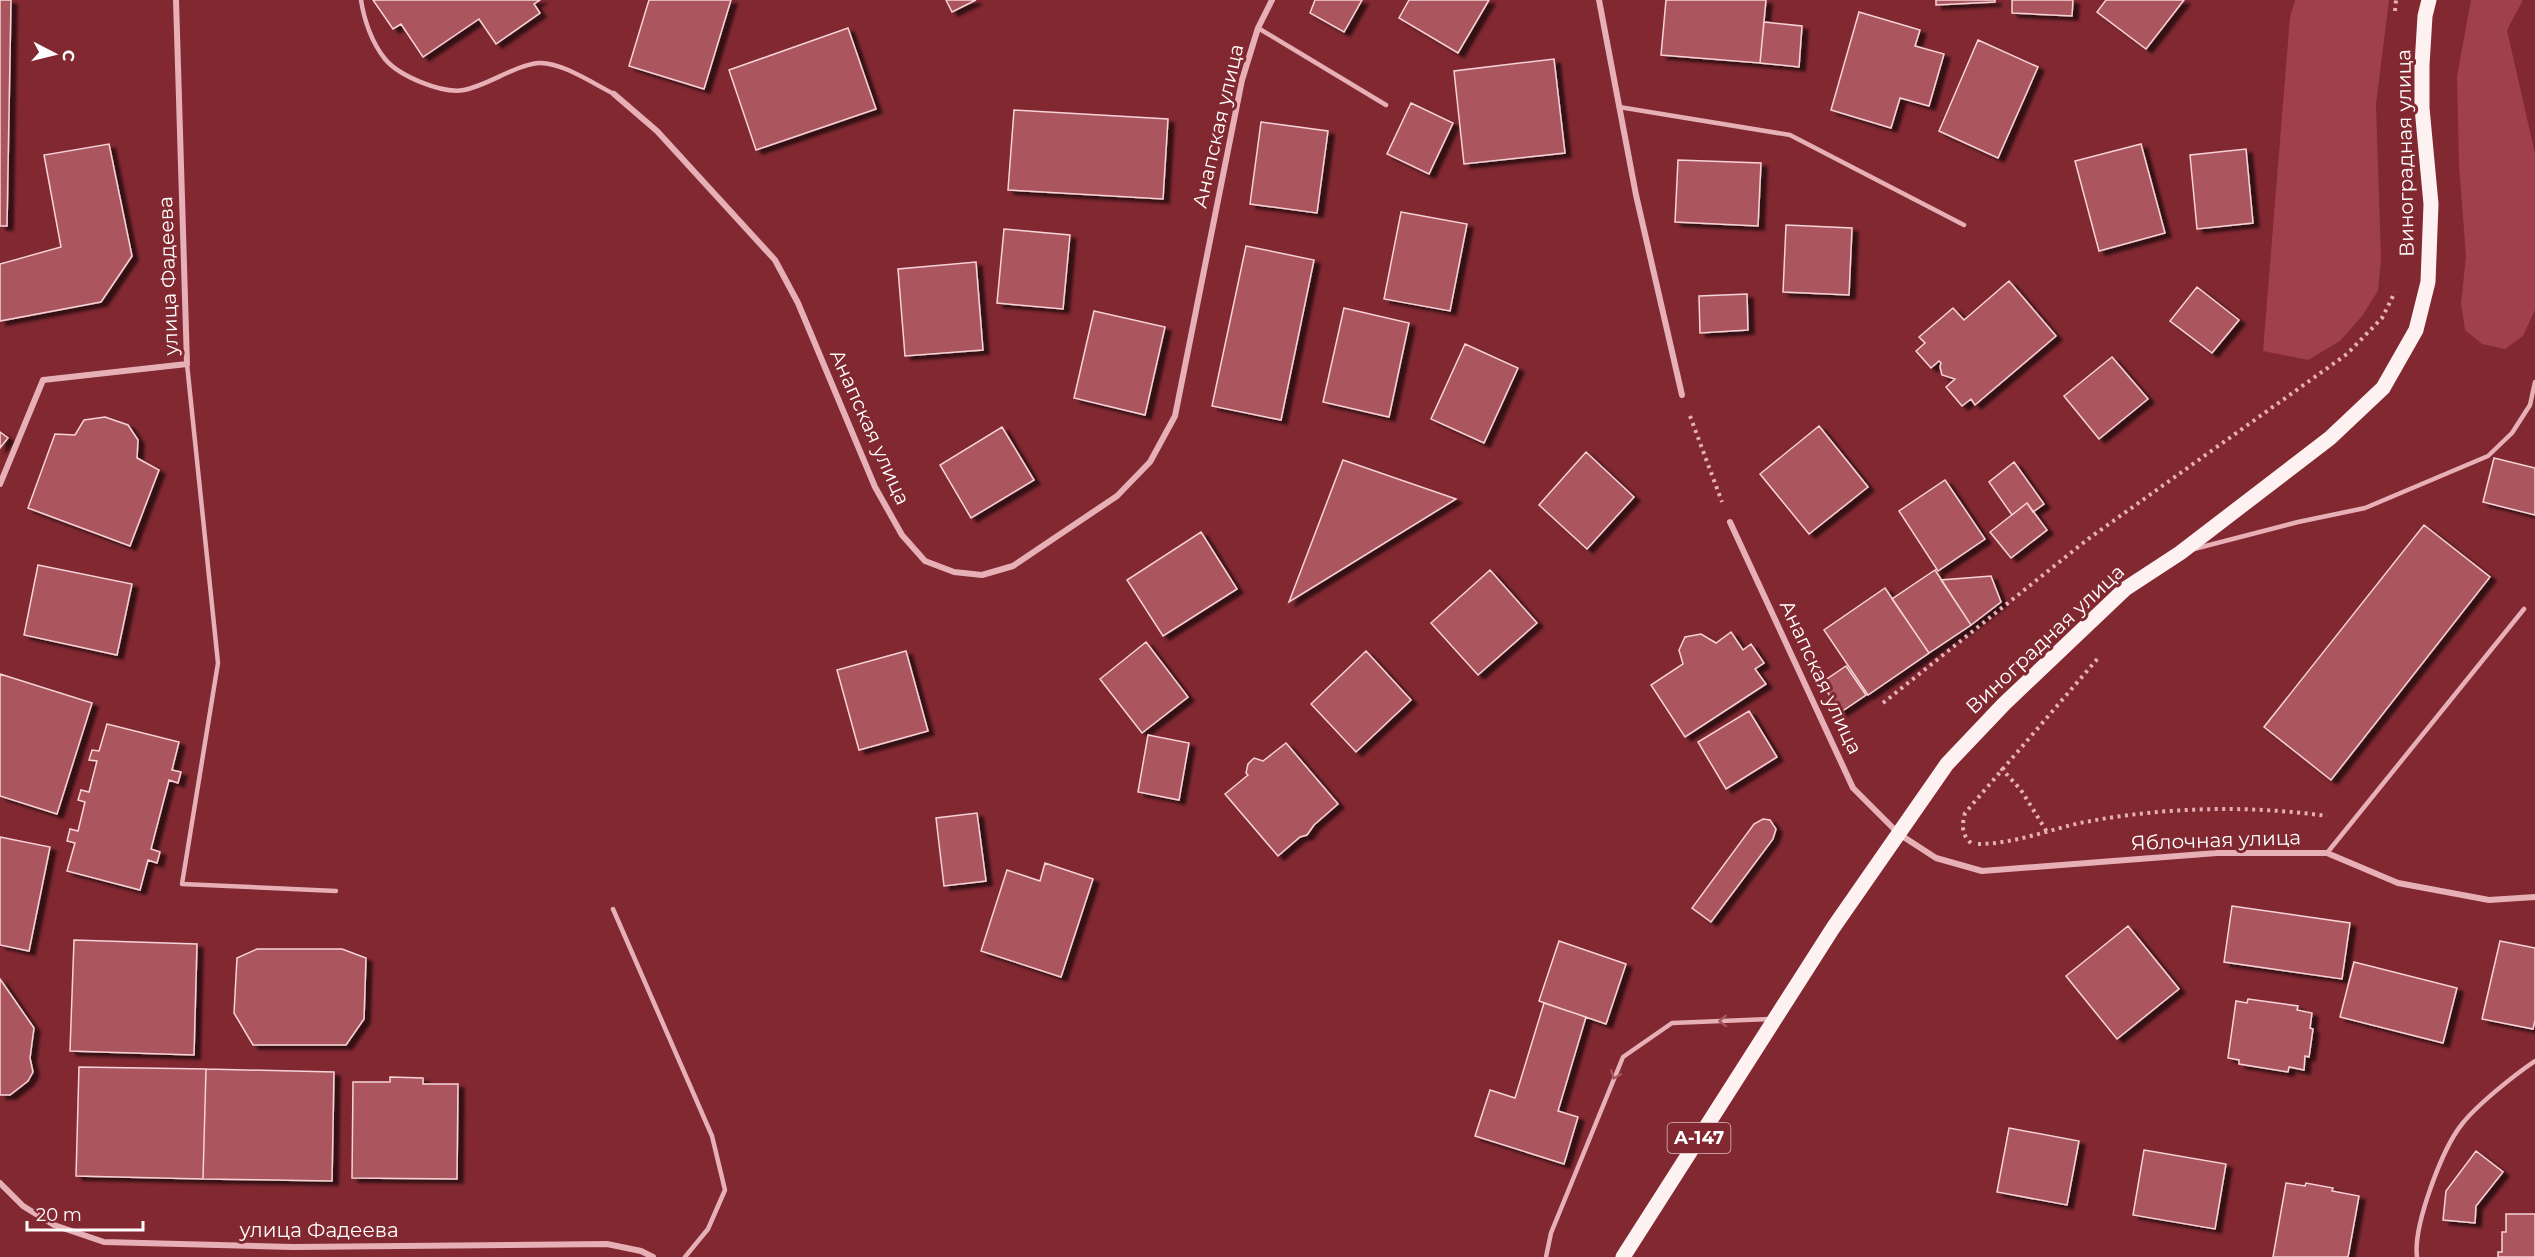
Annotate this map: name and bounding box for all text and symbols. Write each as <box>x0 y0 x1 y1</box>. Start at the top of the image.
north arrow <box>24 24 84 84</box>
street label: Анапская улица <box>1187 42 1249 210</box>
text: С <box>58 49 79 63</box>
street label: Виноградная улица <box>2391 49 2419 257</box>
street label: улица Фадеева <box>153 196 183 357</box>
street label: Анапская улица <box>825 346 915 508</box>
street label: Виноградная улица <box>1961 559 2129 719</box>
street label: Анапская улица <box>1775 596 1867 758</box>
street label: Яблочная улица <box>2131 825 2301 855</box>
one-way arrow <box>1719 1014 1728 1027</box>
one-way arrow <box>1610 1069 1622 1080</box>
road number: А-147 <box>1668 1123 1730 1153</box>
scale bar <box>27 1194 142 1232</box>
text: 20 m <box>36 1204 82 1226</box>
street label: улица Фадеева <box>238 1218 399 1242</box>

